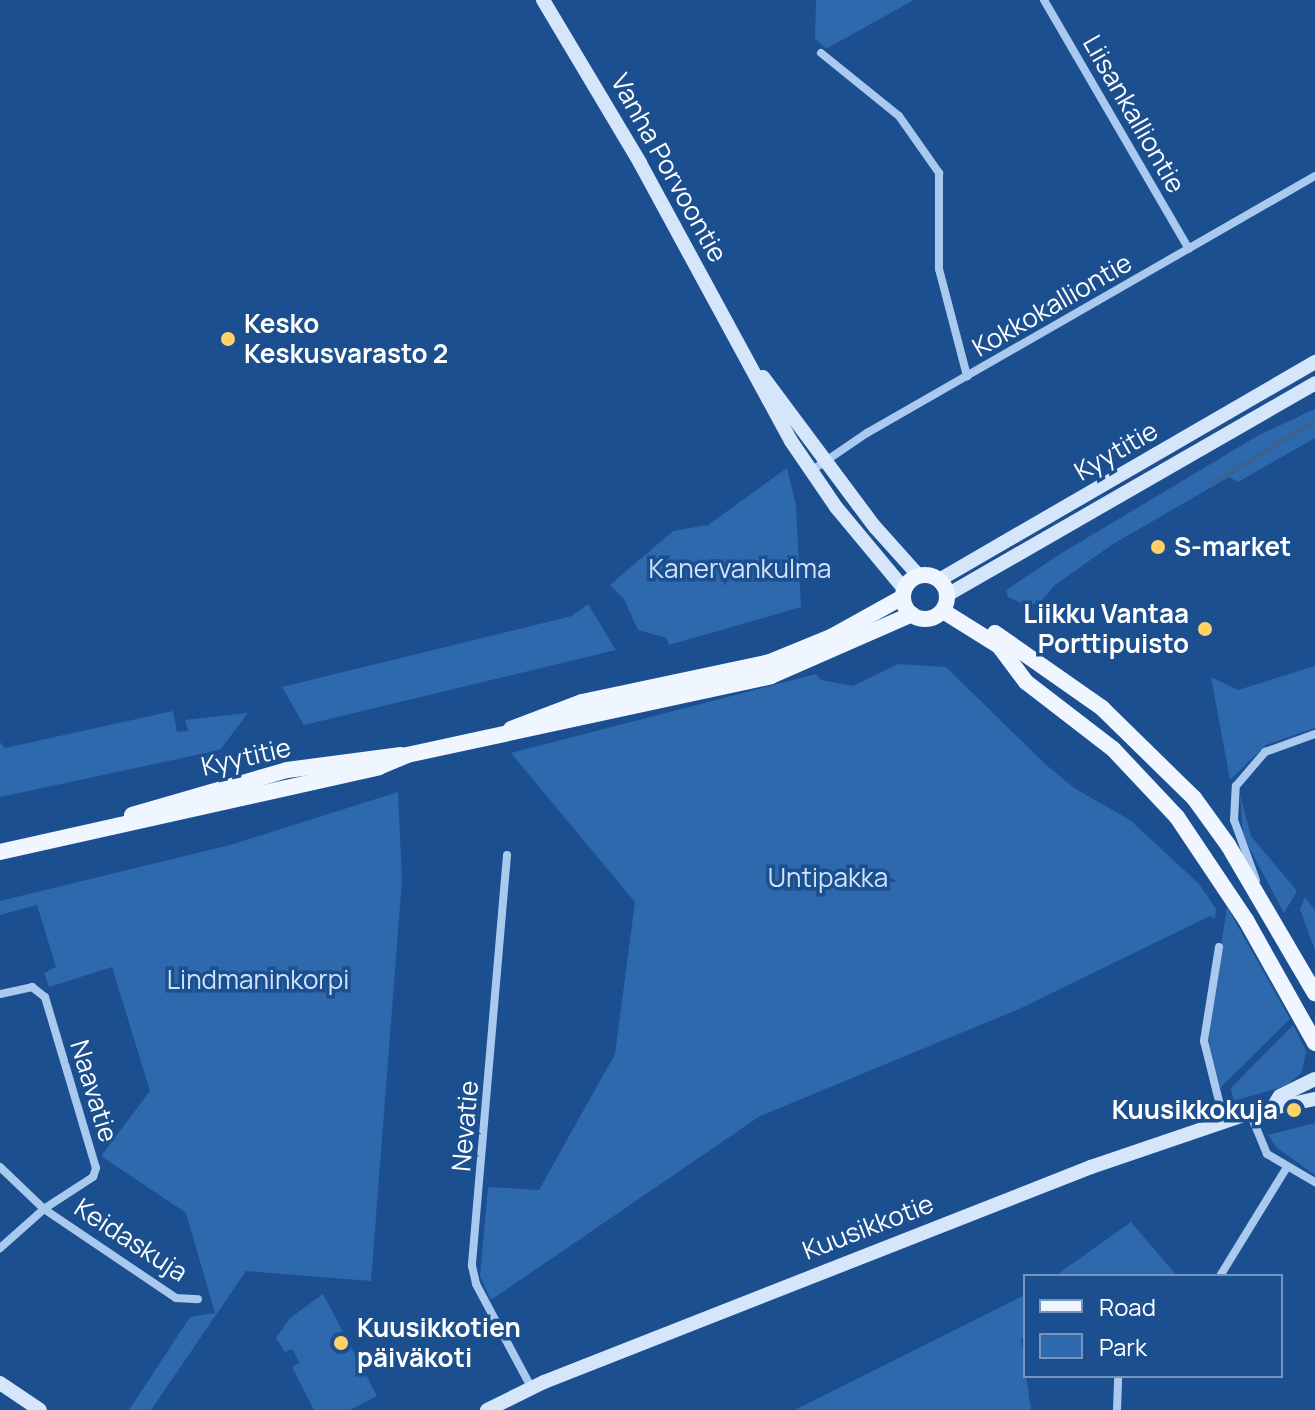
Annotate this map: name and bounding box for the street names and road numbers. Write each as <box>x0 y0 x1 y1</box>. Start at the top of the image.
street label: Liisankalliontie <box>1076 30 1192 198</box>
street label: Vanha Porvoontie <box>604 68 734 268</box>
street label: Kokkokalliontie <box>967 247 1137 363</box>
street label: Kyytitie <box>1069 415 1163 487</box>
street label: Kyytitie <box>198 732 294 782</box>
street label: Naavatie <box>64 1036 124 1146</box>
street label: Nevatie <box>445 1079 485 1173</box>
street label: Kuusikkotie <box>798 1188 938 1266</box>
street label: Keidaskuja <box>69 1192 193 1288</box>

